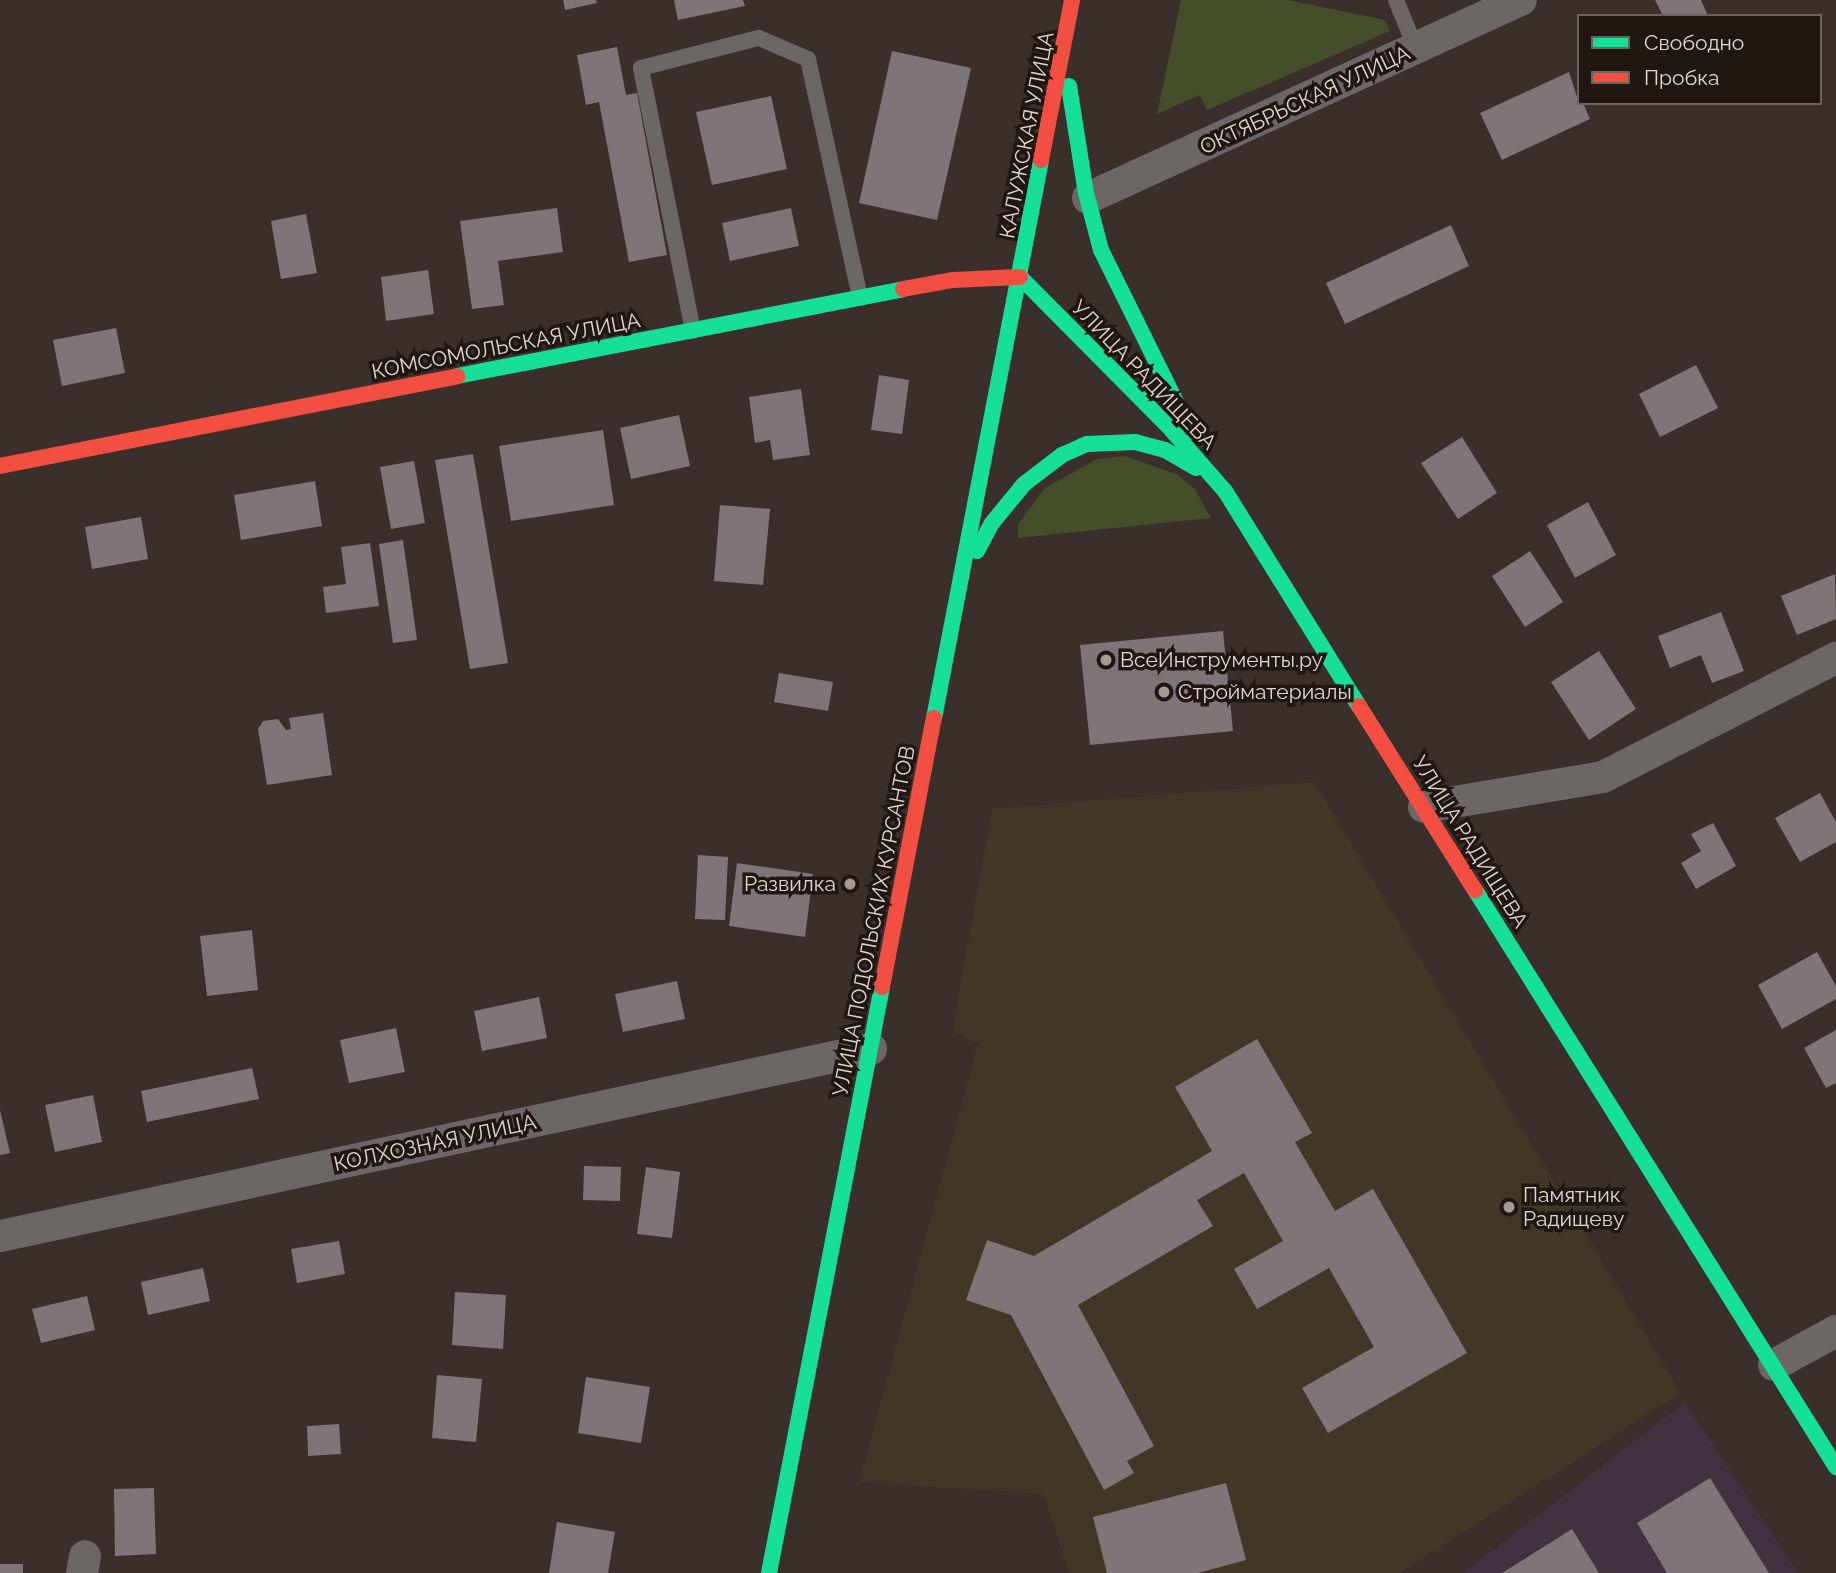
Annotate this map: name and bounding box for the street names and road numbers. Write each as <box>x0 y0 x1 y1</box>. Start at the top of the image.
street label: КАЛУЖСКАЯ УЛИЦА <box>995 30 1059 240</box>
street label: ОКТЯБРЬСКАЯ УЛИЦА <box>1196 40 1414 160</box>
street label: УЛИЦА РАДИЩЕВА <box>1066 295 1222 455</box>
street label: КОМСОМОЛЬСКАЯ УЛИЦА <box>369 308 643 384</box>
street label: УЛИЦА ПОДОЛЬСКИХ КУРСАНТОВ <box>828 743 920 1099</box>
street label: УЛИЦА РАДИЩЕВА <box>1407 751 1533 933</box>
street label: КОЛХОЗНАЯ УЛИЦА <box>332 1109 538 1177</box>

